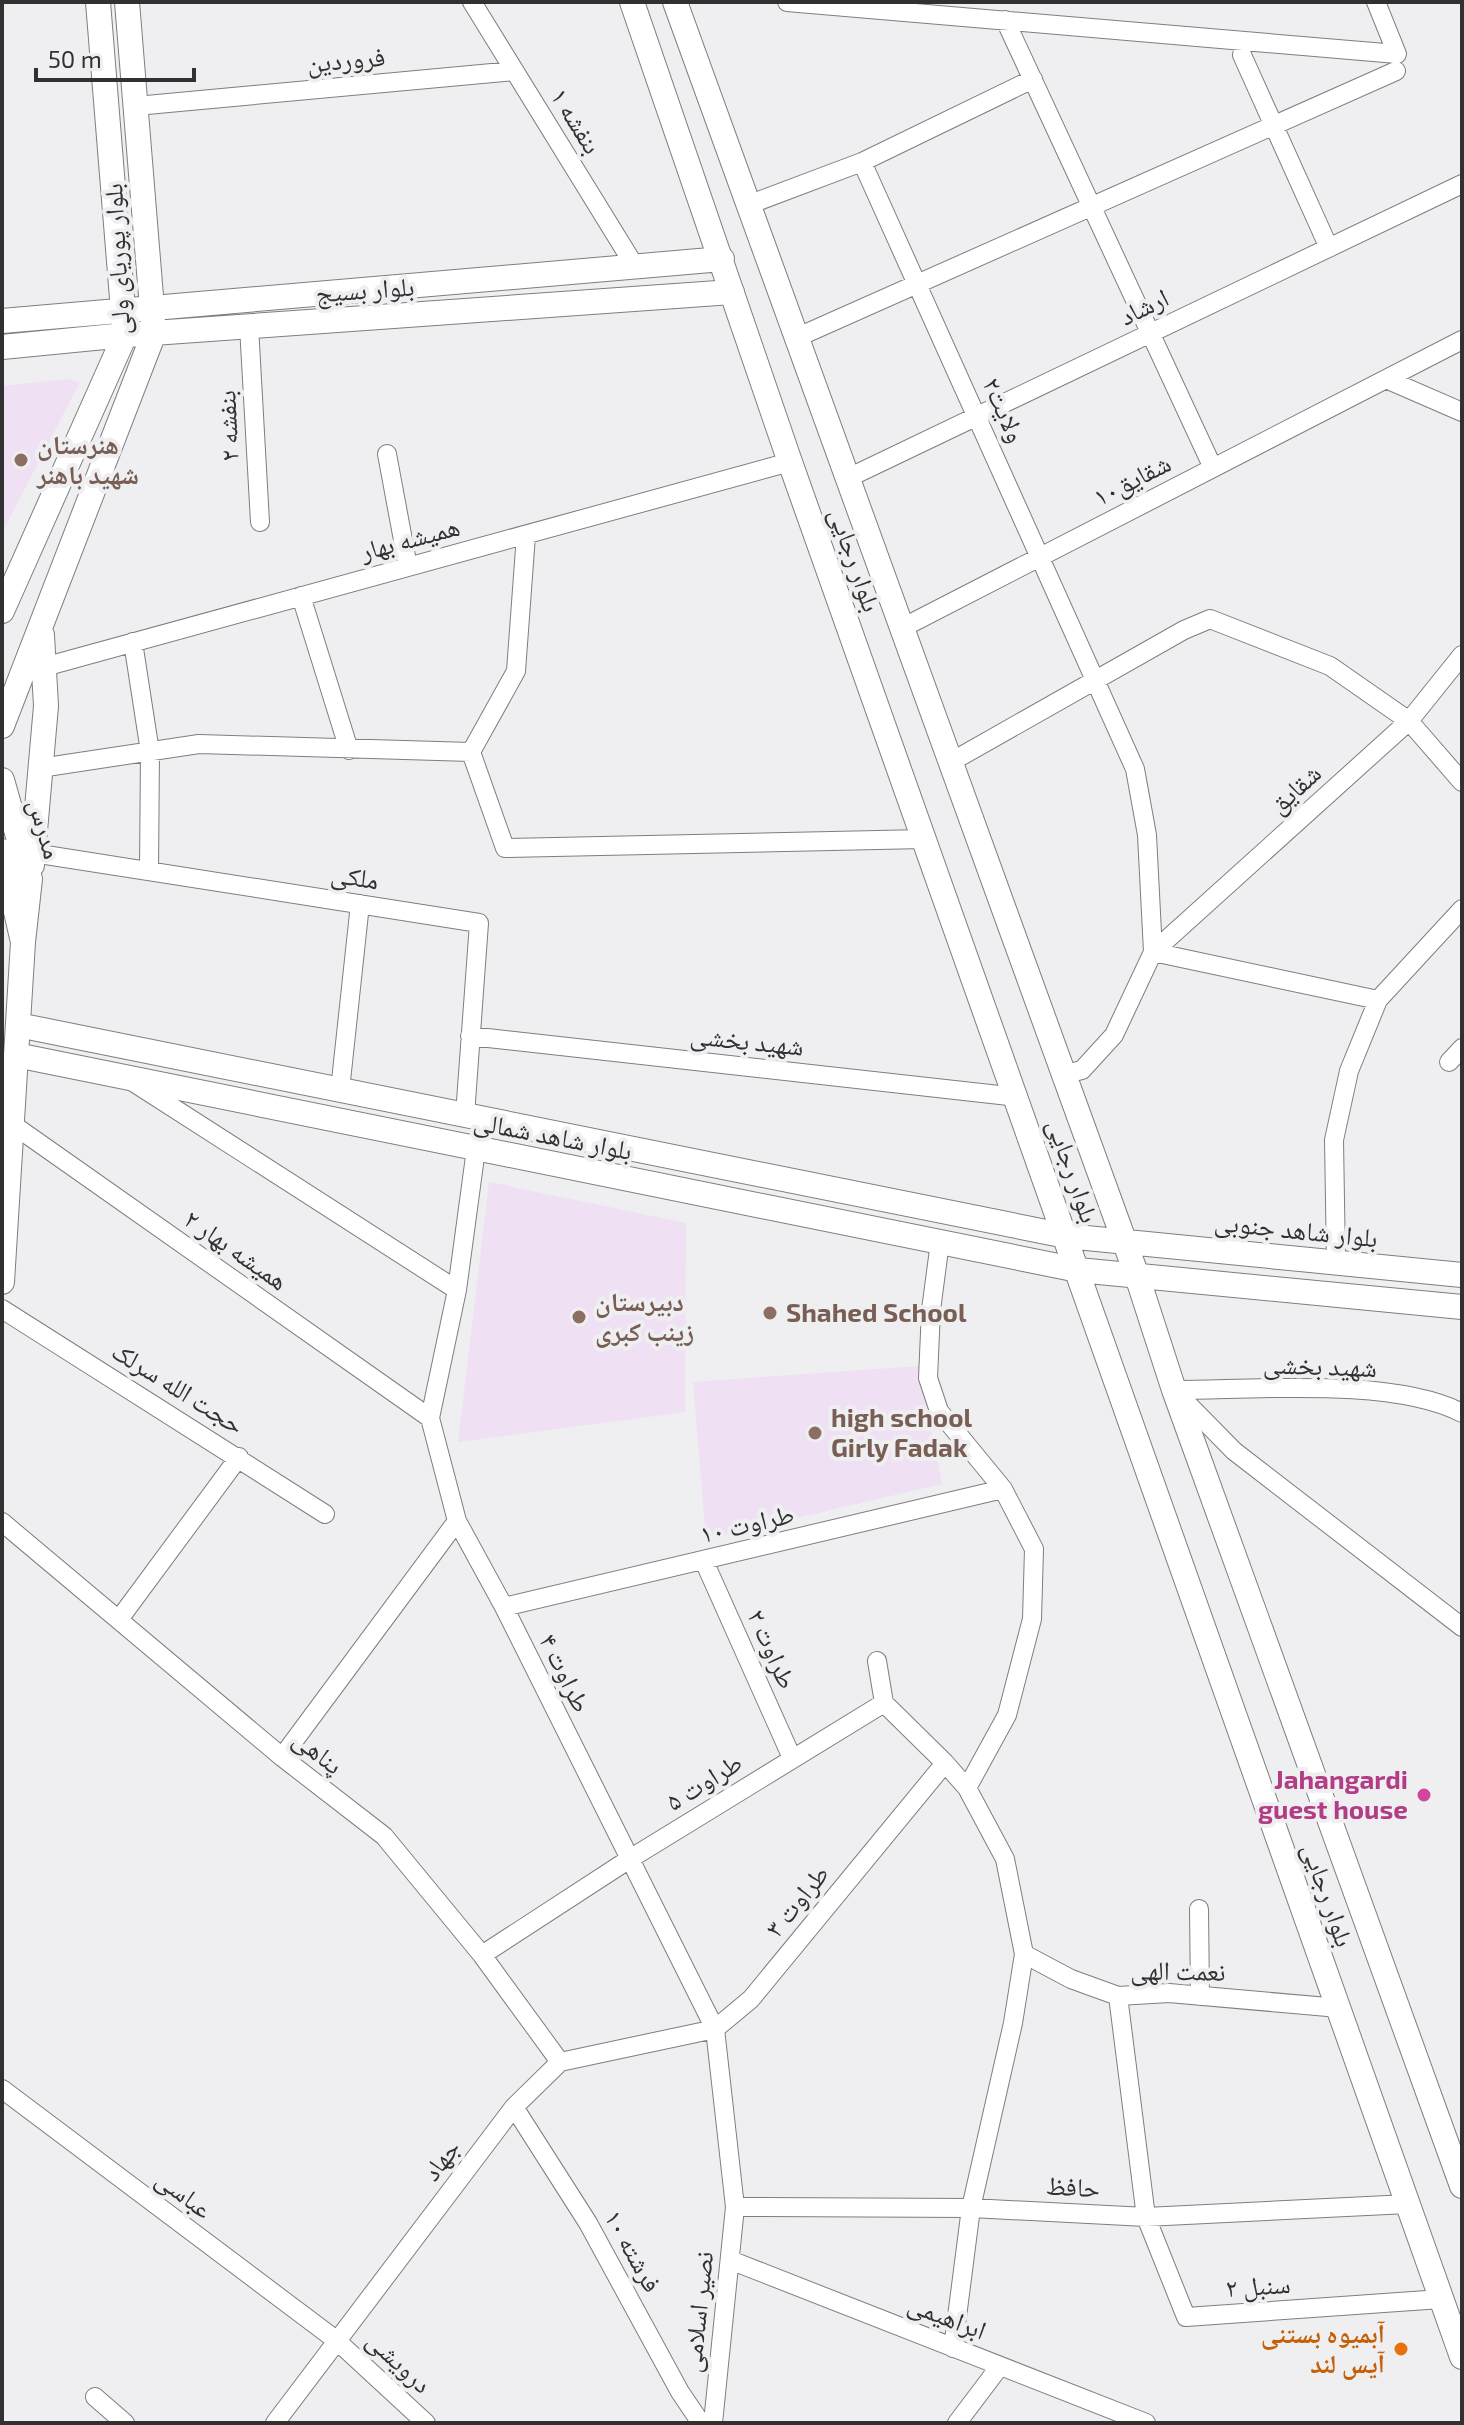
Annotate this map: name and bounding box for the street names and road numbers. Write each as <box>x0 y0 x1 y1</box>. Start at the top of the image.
street label: فروردین <box>305 40 387 79</box>
street label: بنفشه ۱ <box>545 82 609 159</box>
street label: بلوار پوریای ولی <box>96 182 137 336</box>
street label: بلوار بسیج <box>315 270 415 310</box>
street label: ارشاد <box>1114 281 1173 331</box>
street label: ولایت۲ <box>977 372 1033 447</box>
street label: بنفشه ۲ <box>209 390 245 462</box>
street label: شقایق۱۰ <box>1087 446 1176 513</box>
street label: بلوار رجایی <box>822 504 889 616</box>
street label: همیشه بهار <box>355 509 463 567</box>
street label: شقایق <box>1262 757 1328 821</box>
street label: مدرس <box>21 795 70 863</box>
street label: ملکی <box>329 856 381 897</box>
street label: شهید بخشی <box>689 1018 805 1063</box>
street label: بلوار شاهد شمالی <box>471 1104 635 1167</box>
street label: بلوار رجایی <box>1040 1115 1107 1227</box>
street label: همیشه بهار ۲ <box>179 1202 295 1296</box>
street label: بلوار شاهد جنوبی <box>1213 1205 1379 1254</box>
street label: حجت الله سرلک <box>107 1334 251 1440</box>
street label: شهید بخشی <box>1262 1347 1378 1384</box>
street label: طراوت ۱۰ <box>697 1497 797 1549</box>
street label: طراوت ۲ <box>741 1604 805 1693</box>
street label: طراوت ۴ <box>533 1628 599 1717</box>
street label: پناهی <box>287 1722 350 1781</box>
street label: طراوت ۵ <box>660 1745 747 1817</box>
street label: بلوار رجایی <box>1295 1839 1362 1951</box>
street label: طراوت ۳ <box>757 1858 835 1943</box>
street label: نعمت الهی <box>1130 1953 1226 1988</box>
street label: جهاد <box>414 2132 466 2186</box>
street label: عباسی <box>150 2162 219 2226</box>
street label: حافظ <box>1045 2169 1101 2202</box>
street label: فرشته ۱۰ <box>598 2204 669 2297</box>
street label: نصیر اسلامی <box>675 2250 720 2374</box>
street label: سنبل ۲ <box>1224 2267 1292 2304</box>
street label: ابراهیمی <box>903 2287 991 2346</box>
street label: درویشی <box>360 2323 439 2400</box>

